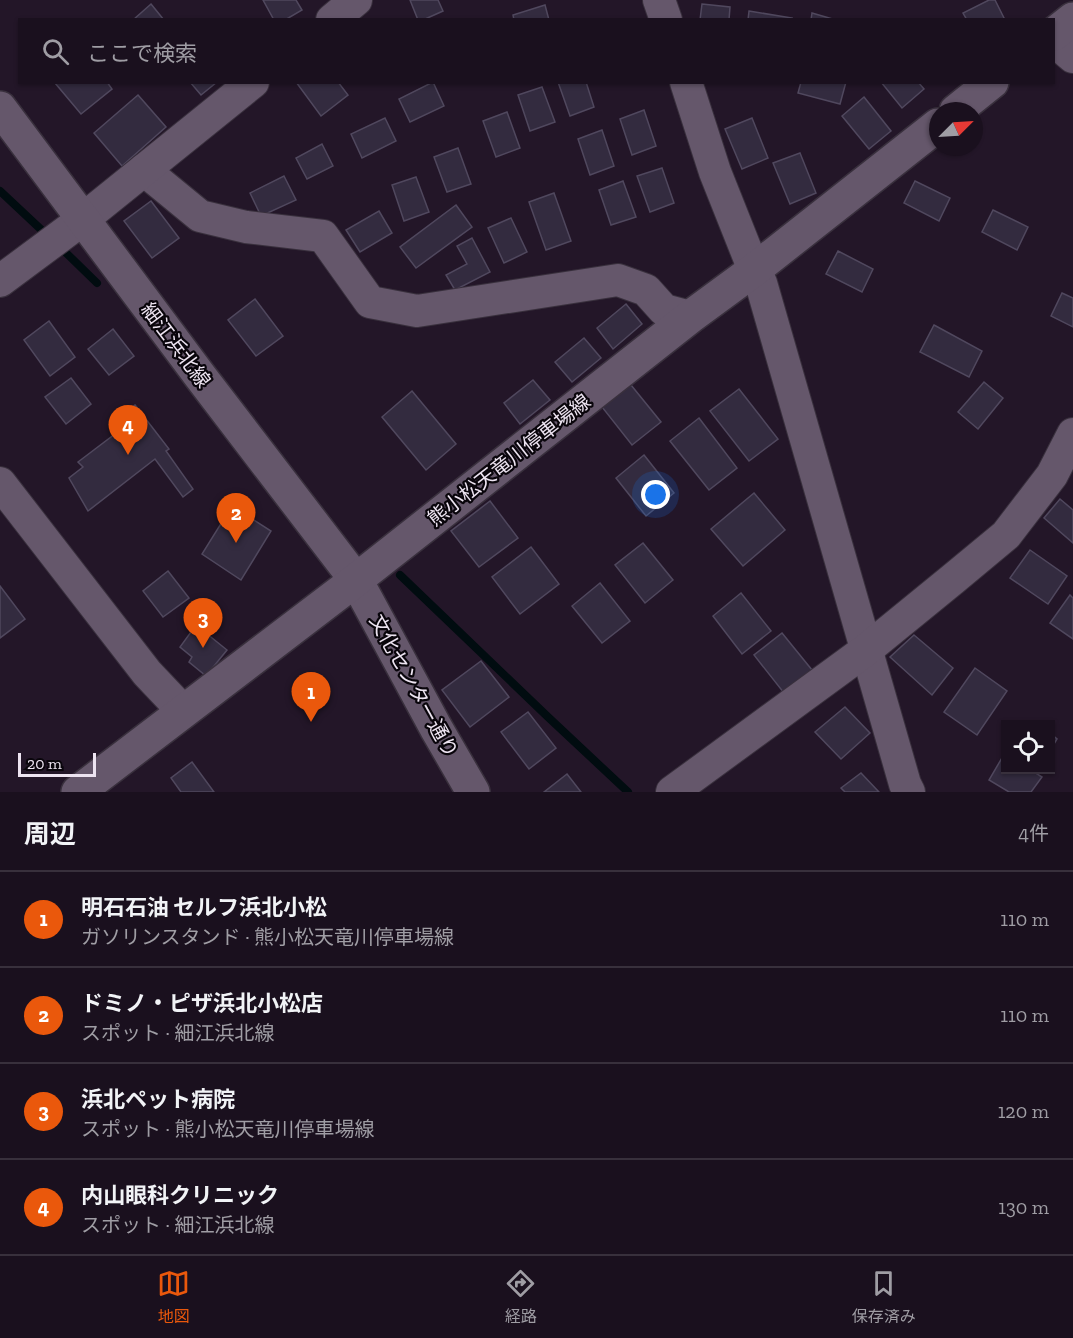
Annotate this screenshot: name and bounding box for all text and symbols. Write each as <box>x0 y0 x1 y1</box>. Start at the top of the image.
search box <box>18 18 1055 84</box>
icon: search <box>39 35 72 68</box>
text: ここで検索 <box>87 40 197 67</box>
north arrow <box>929 102 983 156</box>
street label: 細江浜北線 <box>136 298 216 392</box>
street label: 熊小松天竜川停車場線 <box>423 389 595 531</box>
pin: 4 <box>108 406 148 455</box>
your location <box>641 480 670 509</box>
pin: 2 <box>216 494 256 543</box>
pin: 3 <box>184 598 222 648</box>
street label: 文化センター通り <box>365 610 463 762</box>
pin: 1 <box>292 672 330 722</box>
map controls <box>1001 720 1055 774</box>
button: locate <box>1001 720 1055 774</box>
scale bar <box>18 750 96 778</box>
text: 20 m <box>27 754 62 773</box>
text: 周辺 <box>24 818 76 850</box>
text: 4件 <box>1018 821 1049 845</box>
text: 明石石油 セルフ浜北小松 <box>81 894 327 921</box>
text: 1 <box>39 907 48 931</box>
text: 110 m <box>1000 907 1049 931</box>
text: ガソリンスタンド · 熊小松天竜川停車場線 <box>81 925 454 949</box>
text: ドミノ・ピザ浜北小松店 <box>81 990 323 1017</box>
text: 2 <box>38 1003 49 1027</box>
text: 110 m <box>1000 1003 1049 1027</box>
text: スポット · 細江浜北線 <box>81 1021 274 1045</box>
text: 浜北ペット病院 <box>81 1086 235 1113</box>
text: 3 <box>38 1099 49 1123</box>
text: 120 m <box>998 1099 1049 1123</box>
text: スポット · 熊小松天竜川停車場線 <box>81 1117 374 1141</box>
text: 内山眼科クリニック <box>81 1182 279 1209</box>
text: 4 <box>38 1195 49 1219</box>
text: 130 m <box>998 1195 1049 1219</box>
text: スポット · 細江浜北線 <box>81 1213 274 1237</box>
tab: 地図 <box>157 1267 190 1327</box>
tab: 経路 <box>504 1267 537 1327</box>
tab: 保存済み <box>852 1267 916 1327</box>

